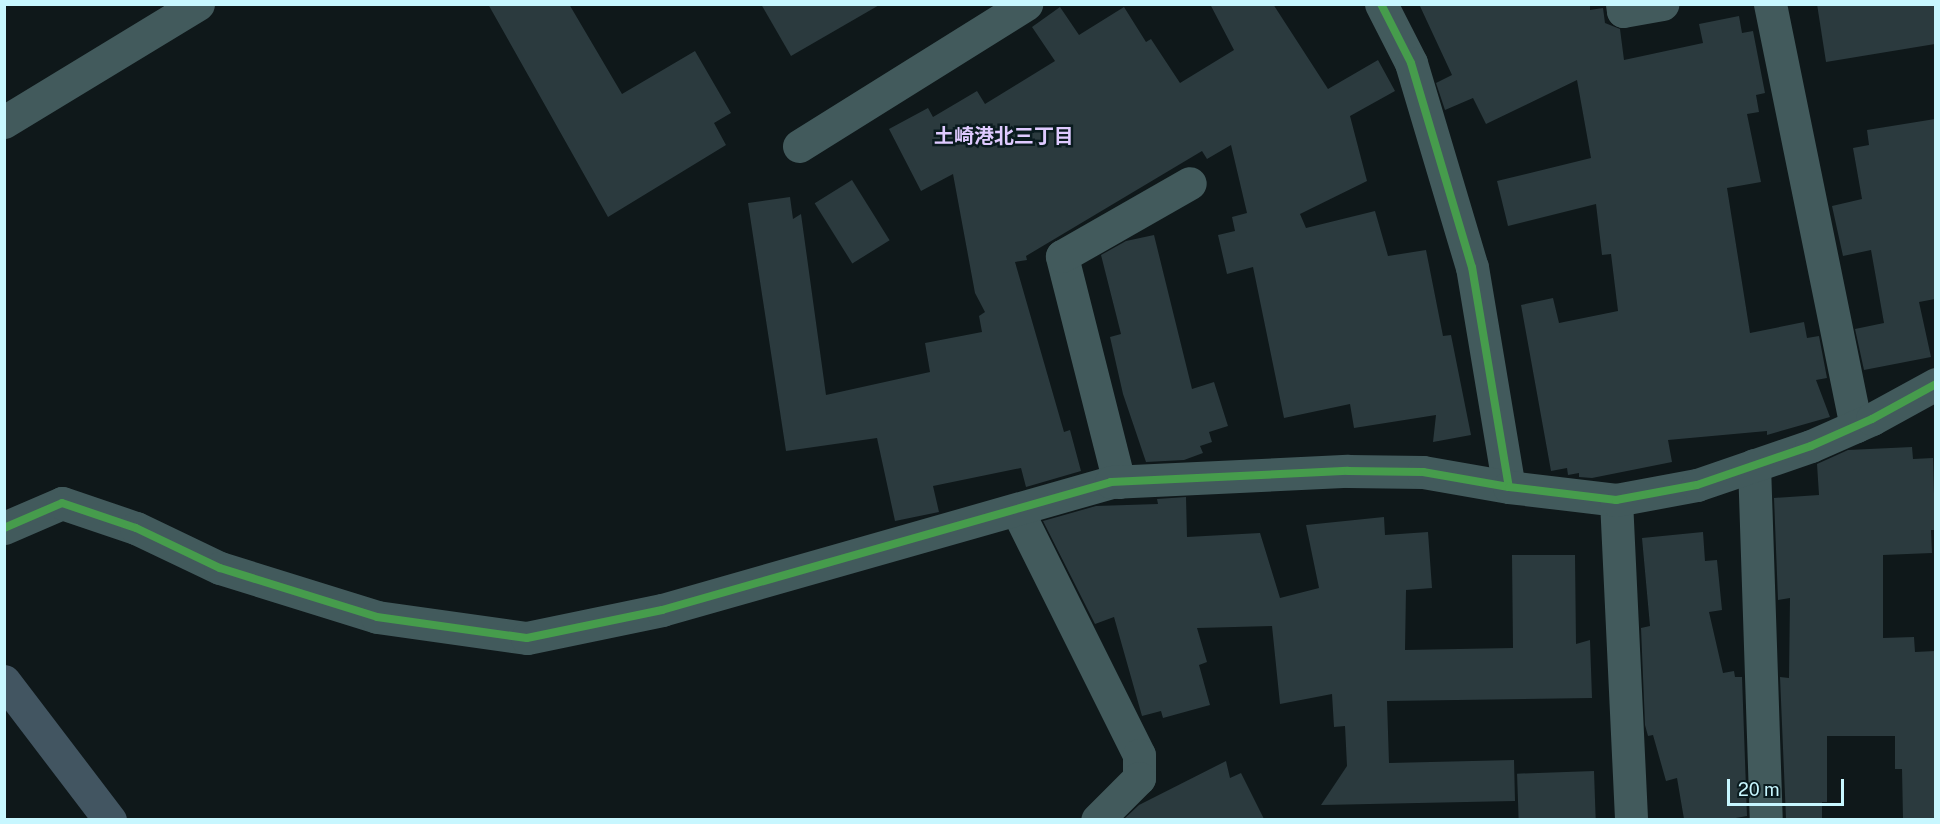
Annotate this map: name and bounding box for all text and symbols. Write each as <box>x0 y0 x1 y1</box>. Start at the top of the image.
district label: 土崎港北三丁目 <box>934 124 1074 148</box>
scale bar <box>1730 767 1847 805</box>
text: 20 m <box>1738 779 1780 800</box>

